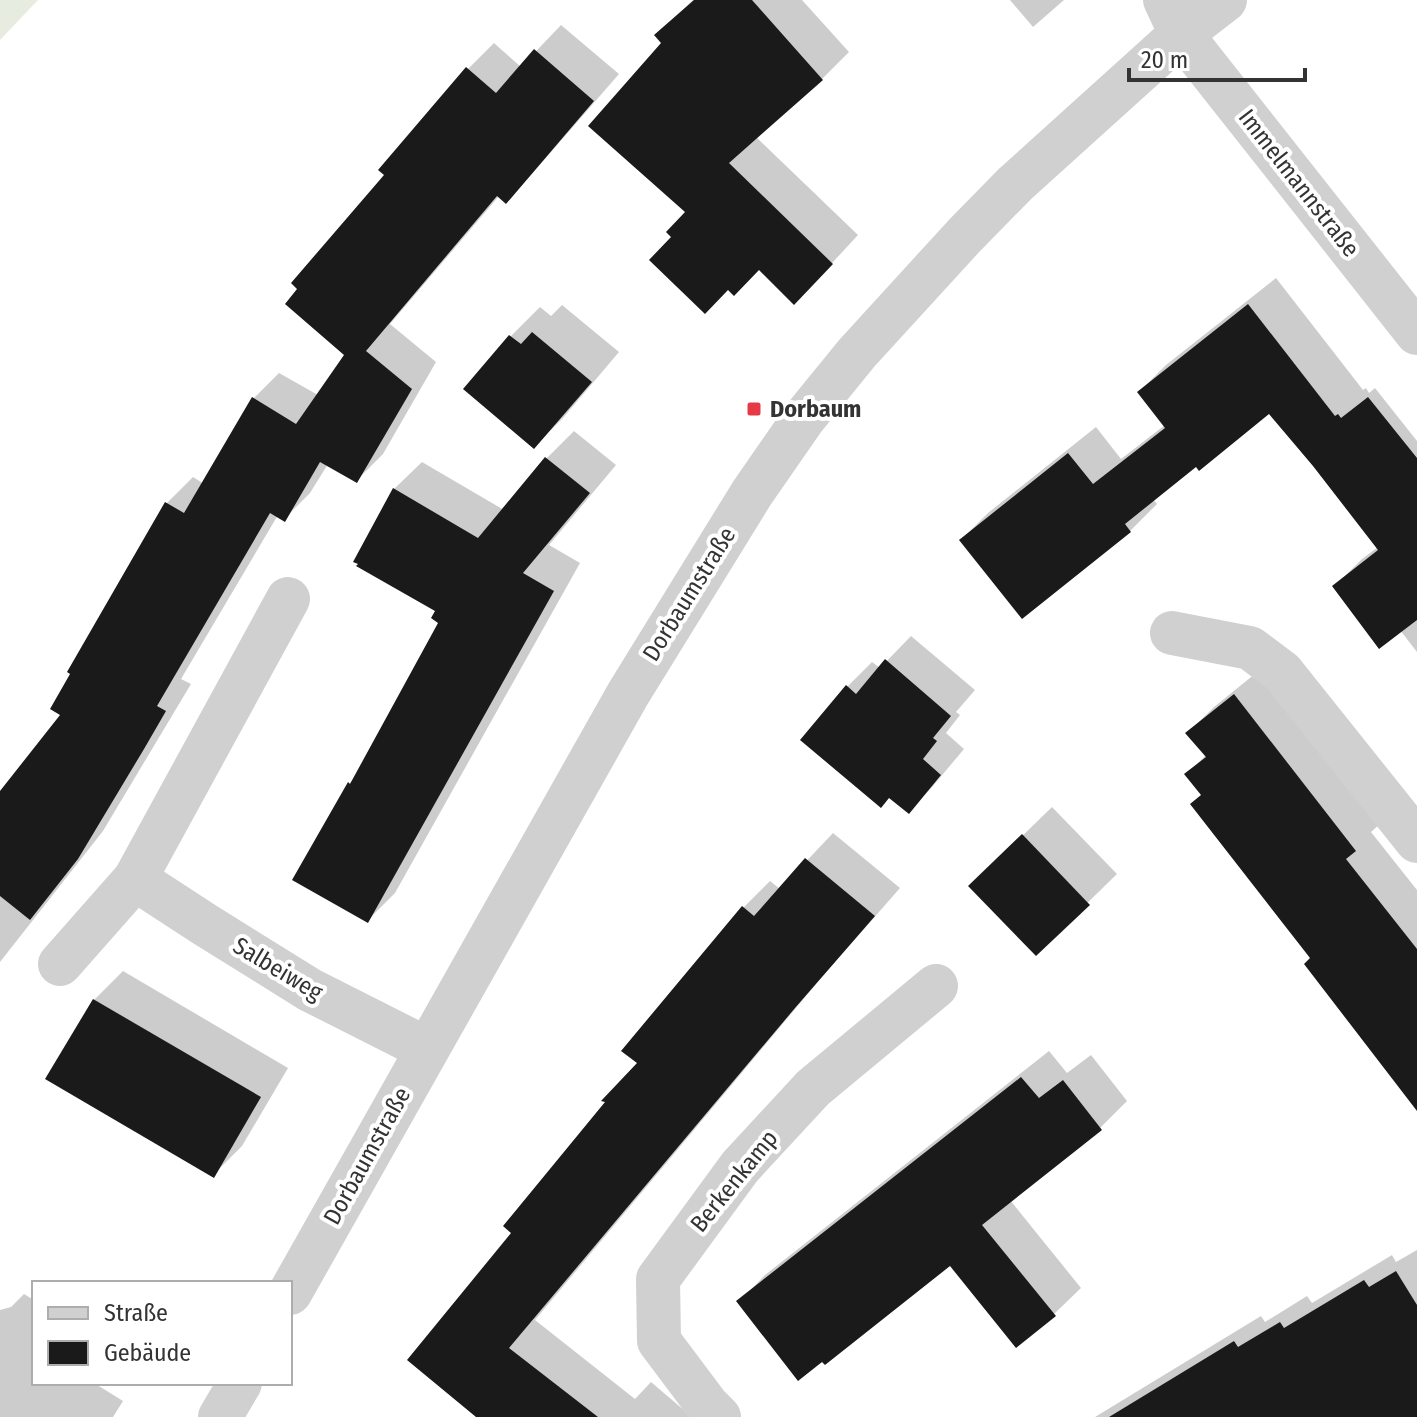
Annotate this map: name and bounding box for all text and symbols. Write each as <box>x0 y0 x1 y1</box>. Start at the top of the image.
scale bar <box>1129 32 1305 82</box>
text: 20 m <box>1141 46 1188 74</box>
street label: Immelmannstraße <box>1233 104 1365 262</box>
place label: Dorbaum <box>770 395 861 423</box>
marker: Dorbaum <box>745 400 763 418</box>
street label: Dorbaumstraße <box>637 522 741 666</box>
street label: Salbeiweg <box>228 931 328 1007</box>
street label: Dorbaumstraße <box>318 1083 416 1229</box>
street label: Berkenkamp <box>685 1125 783 1237</box>
legend <box>32 1281 292 1385</box>
text: Straße <box>104 1299 168 1327</box>
text: Gebäude <box>104 1339 191 1367</box>

